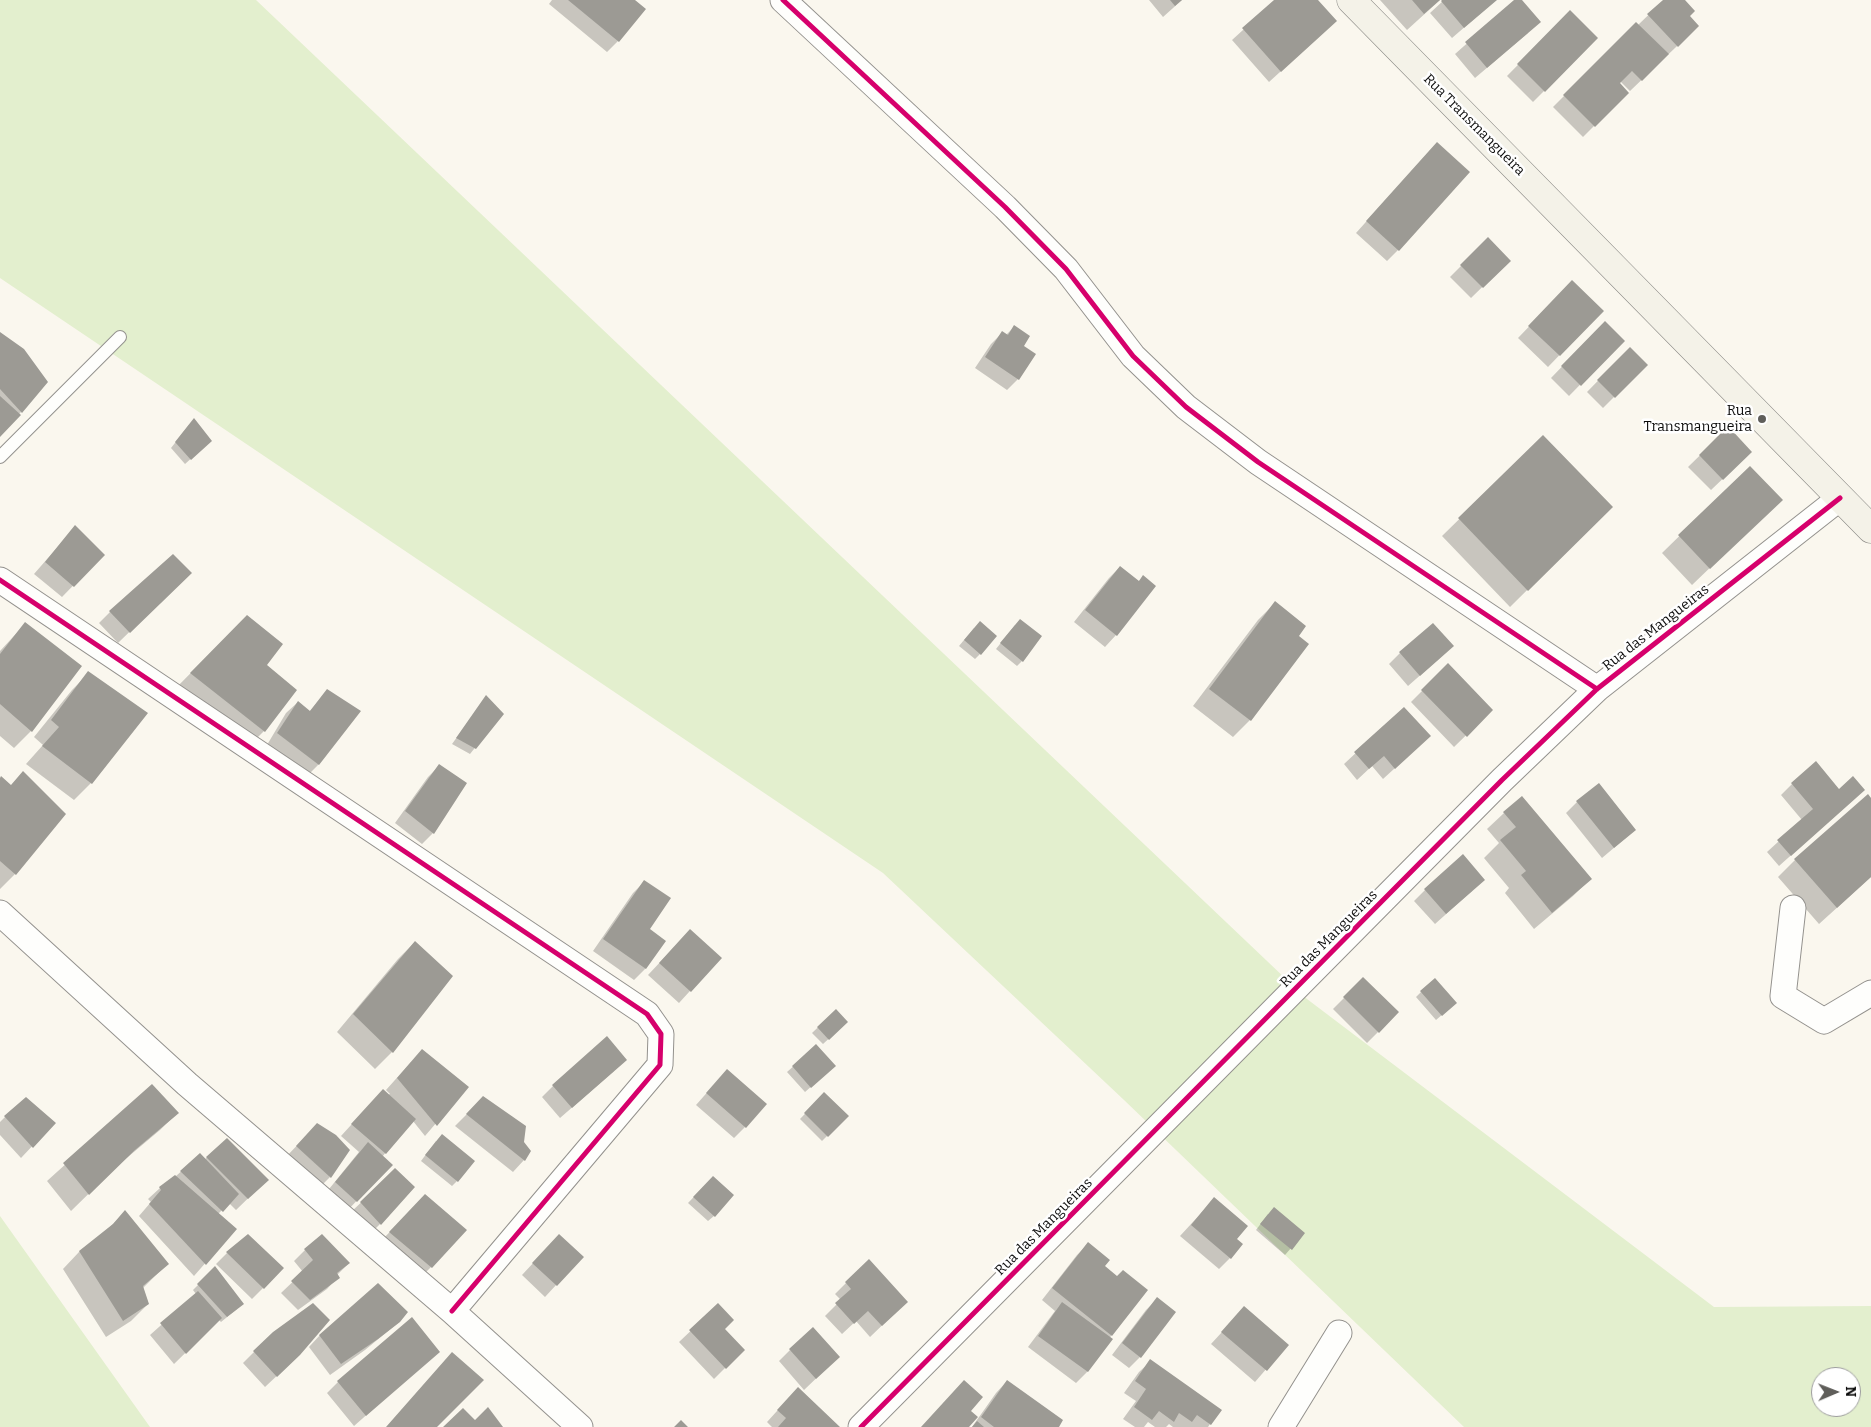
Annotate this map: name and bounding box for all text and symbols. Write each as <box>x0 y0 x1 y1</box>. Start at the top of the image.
street label: Rua Transmangueira <box>1420 71 1528 179</box>
place label: Rua Transmangueira <box>1644 403 1752 436</box>
marker: Rua Transmangueira <box>1756 413 1768 425</box>
street label: Rua das Mangueiras <box>1599 581 1713 675</box>
street label: Rua das Mangueiras <box>1277 887 1381 991</box>
street label: Rua das Mangueiras <box>992 1175 1096 1279</box>
north arrow <box>1811 1367 1861 1417</box>
text: N <box>1842 1386 1859 1397</box>

